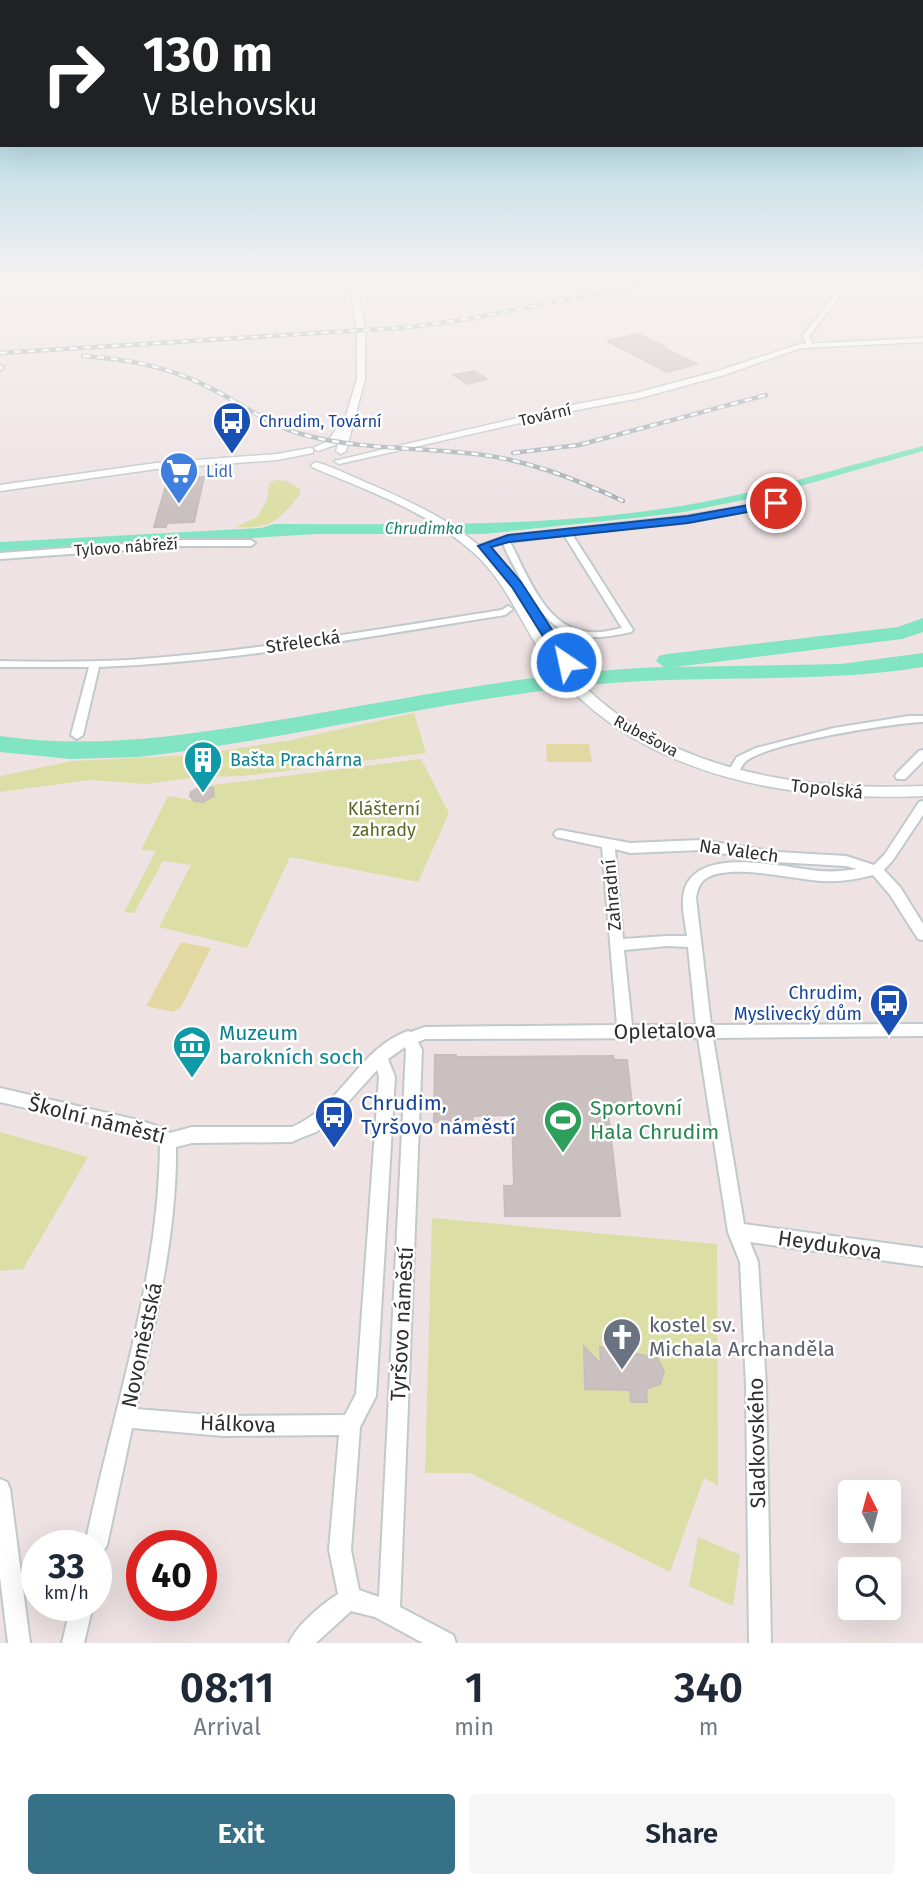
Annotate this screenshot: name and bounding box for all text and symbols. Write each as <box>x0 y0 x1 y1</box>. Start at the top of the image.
text: 130 m <box>143 25 273 84</box>
icon: right <box>28 28 119 119</box>
text: V Blehovsku <box>143 85 318 123</box>
bus stop icon: Chrudim, Tovární <box>211 400 253 455</box>
street label: Tovární <box>517 400 573 430</box>
place label: Chrudim, Tovární <box>259 412 382 431</box>
supermarket icon: Lidl <box>158 450 200 505</box>
place label: Lidl <box>206 462 233 481</box>
pin <box>746 473 806 533</box>
icon: arrive <box>757 484 795 522</box>
water label: Chrudimka <box>385 519 463 538</box>
street label: Tylovo nábřeží <box>73 534 179 560</box>
position arrow <box>529 625 603 699</box>
street label: Střelecká <box>264 626 342 658</box>
street label: Rubešova <box>611 711 681 761</box>
building icon: Bašta Prachárna <box>182 739 224 794</box>
place label: Bašta Prachárna <box>230 749 362 771</box>
street label: Topolská <box>790 774 864 804</box>
park label: Klášterní zahrady <box>348 798 420 841</box>
street label: Na Valech <box>698 835 780 867</box>
street label: Zahradní <box>598 858 626 932</box>
place label: Chrudim, Myslivecký dům <box>734 982 862 1025</box>
bus stop icon: Chrudim, Myslivecký dům <box>868 982 910 1037</box>
street label: Opletalova <box>613 1017 717 1045</box>
place label: Muzeum barokních soch <box>219 1020 364 1070</box>
museum icon: Muzeum barokních soch <box>171 1024 213 1079</box>
street label: Školní náměstí <box>26 1090 168 1150</box>
place label: Chrudim, Tyršovo náměstí <box>361 1090 516 1140</box>
bus stop icon: Chrudim, Tyršovo náměstí <box>313 1094 355 1149</box>
place label: Sportovní Hala Chrudim <box>590 1095 719 1145</box>
sports icon: Sportovní Hala Chrudim <box>542 1099 584 1154</box>
street label: Heydukova <box>776 1225 884 1265</box>
street label: Tyršovo náměstí <box>385 1246 419 1402</box>
street label: Novoměstská <box>116 1280 168 1410</box>
place label: kostel sv. Michala Archanděla <box>649 1312 835 1362</box>
church icon: kostel sv. Michala Archanděla <box>601 1316 643 1371</box>
street label: Sladkovského <box>743 1377 771 1509</box>
street label: Hálkova <box>200 1410 276 1438</box>
north arrow <box>838 1480 901 1544</box>
map controls <box>838 1480 901 1620</box>
speed limit sign: 40 <box>126 1530 217 1621</box>
text: 33 <box>48 1545 85 1587</box>
button: search <box>838 1557 901 1620</box>
text: km/h <box>44 1582 89 1604</box>
text: 08:11 <box>180 1663 275 1713</box>
text: 1 <box>465 1663 484 1713</box>
text: 340 <box>674 1663 743 1713</box>
text: Arrival <box>193 1713 261 1741</box>
text: min <box>454 1713 494 1741</box>
text: m <box>699 1713 718 1741</box>
button: Exit <box>28 1794 455 1874</box>
button: Share <box>469 1794 895 1874</box>

